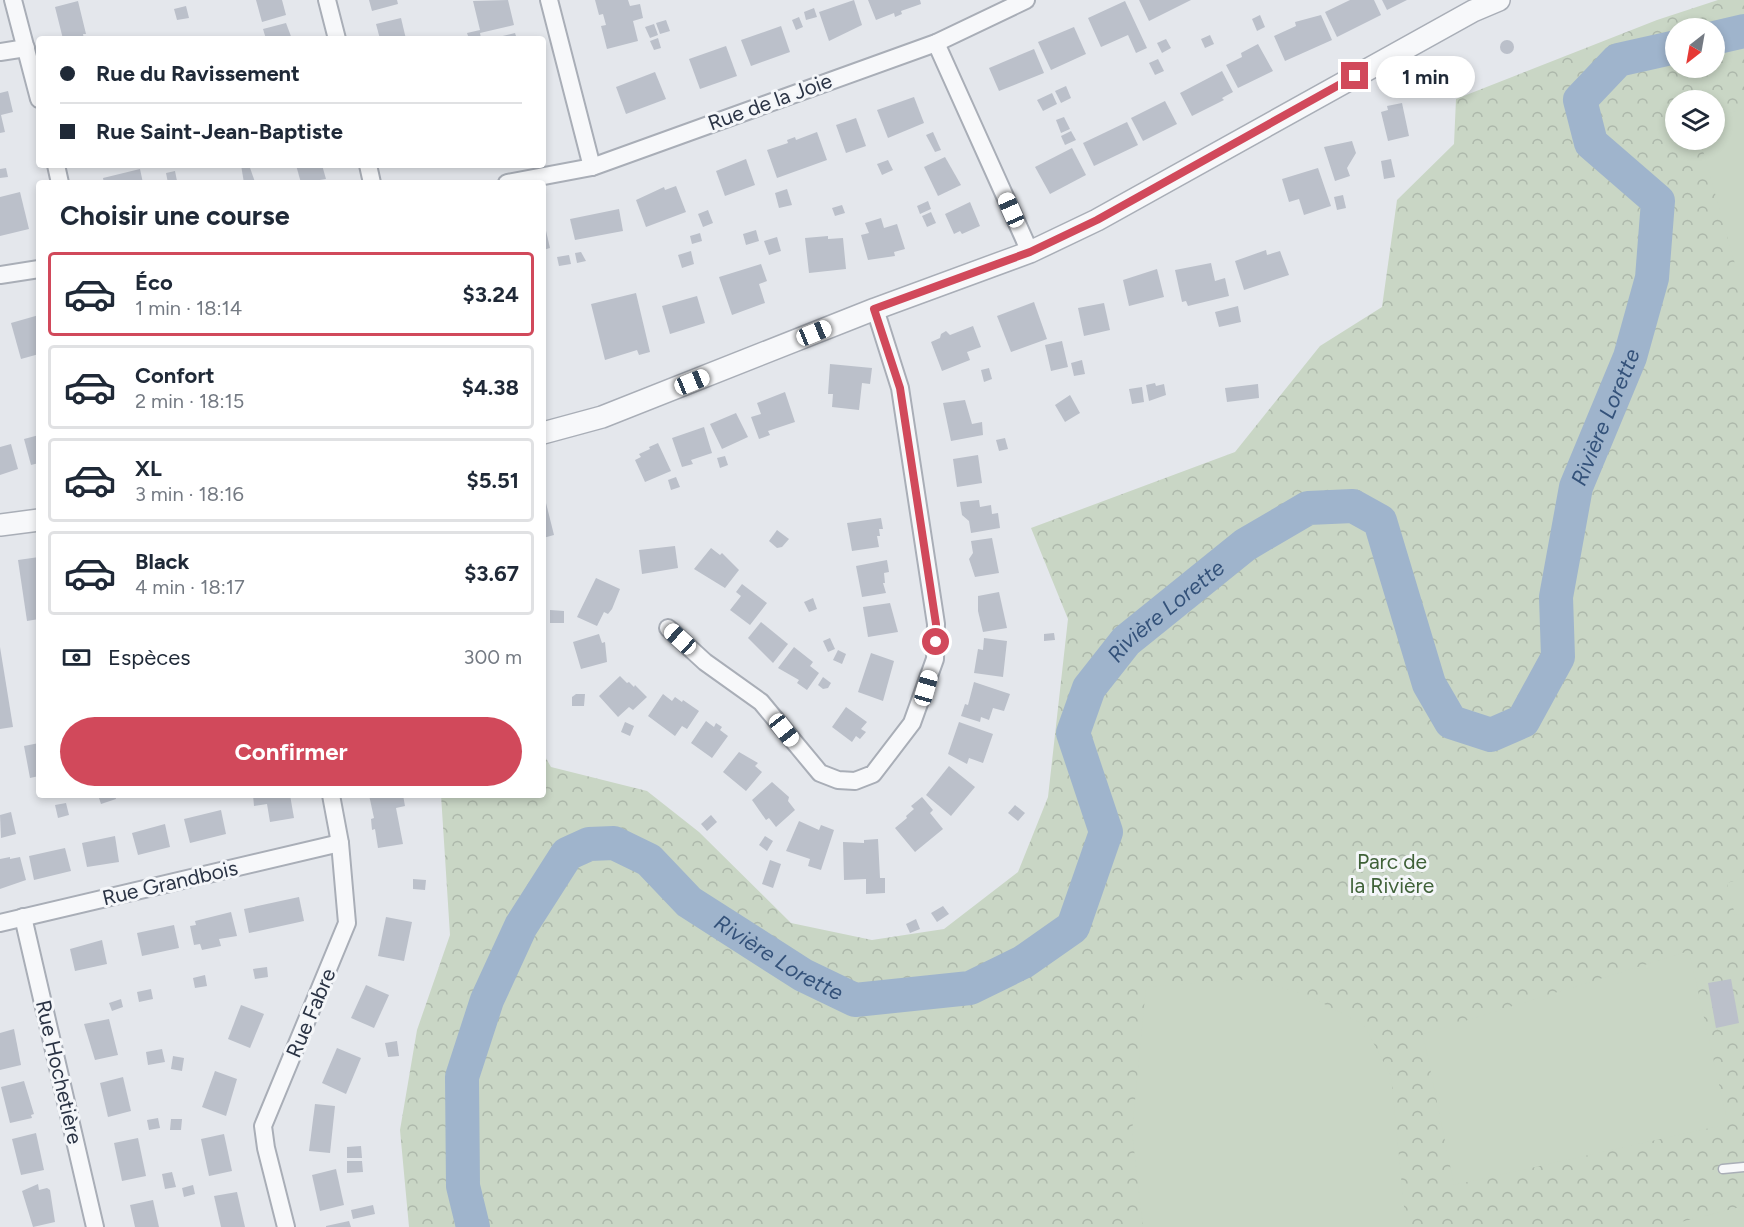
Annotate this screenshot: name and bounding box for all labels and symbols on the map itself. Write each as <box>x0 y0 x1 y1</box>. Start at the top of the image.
north arrow <box>1665 18 1725 78</box>
callout: 1 min <box>1376 55 1475 97</box>
route end <box>1341 62 1368 89</box>
street label: Rue de la Joie <box>704 67 835 136</box>
car <box>995 190 1027 230</box>
car <box>794 318 834 348</box>
water label: Rivière Lorette <box>1565 346 1646 489</box>
car <box>672 367 712 397</box>
water label: Rivière Lorette <box>1102 554 1230 668</box>
car <box>661 620 699 658</box>
route start <box>922 628 949 655</box>
car <box>912 668 940 708</box>
car <box>766 710 802 750</box>
park label: Parc de la Rivière <box>1350 849 1434 898</box>
street label: Rue Grandbois <box>100 855 240 910</box>
water label: Rivière Lorette <box>709 909 848 1006</box>
street label: Rue Fabre <box>281 964 340 1061</box>
street label: Rue Hochetière <box>31 998 88 1146</box>

